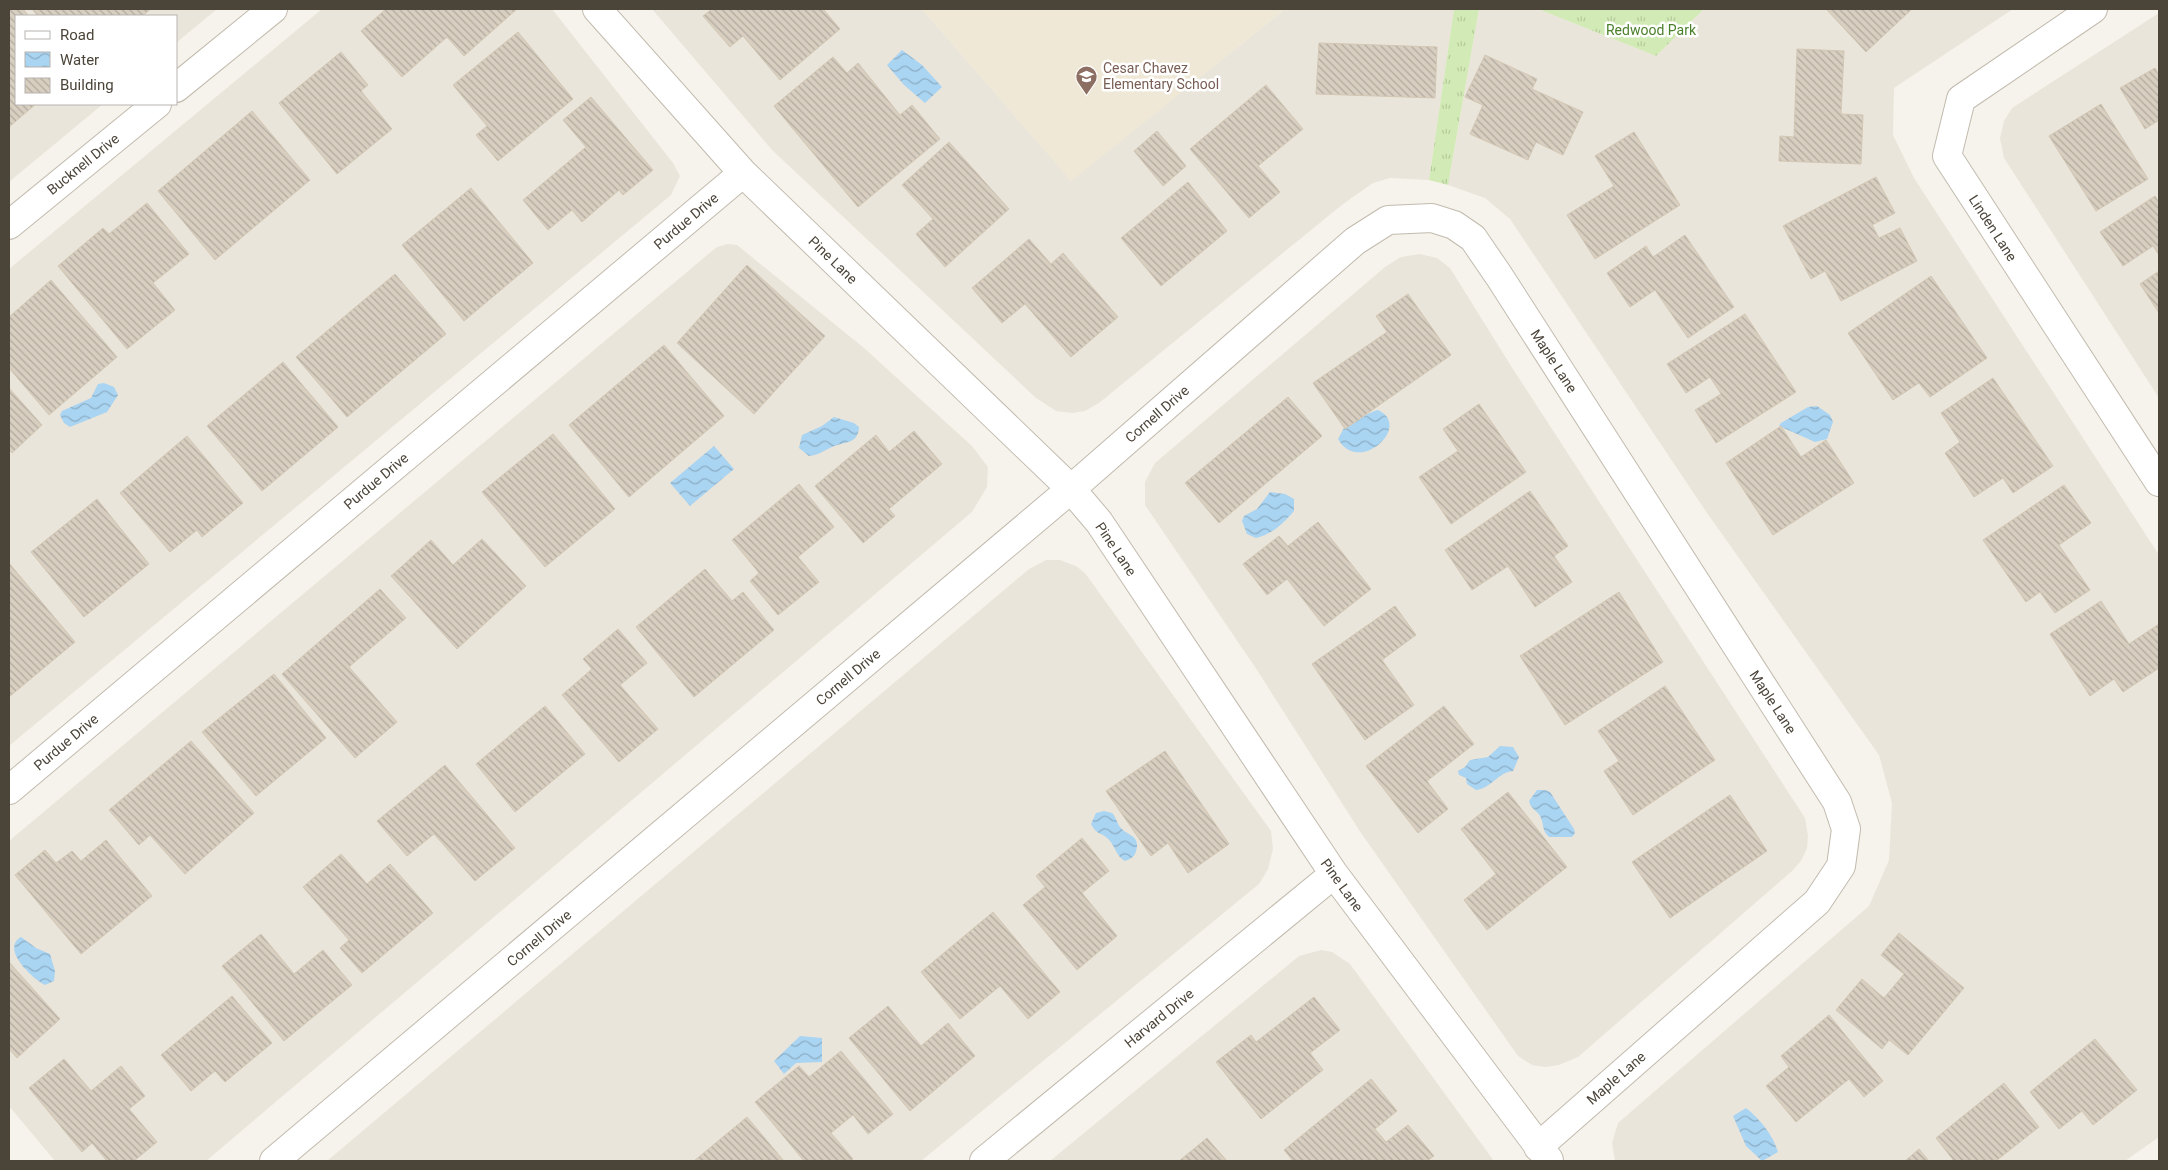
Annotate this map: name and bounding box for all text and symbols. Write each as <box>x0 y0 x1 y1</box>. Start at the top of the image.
legend <box>15 15 178 105</box>
park label: Redwood Park <box>1606 22 1697 38</box>
text: Road <box>60 26 94 44</box>
text: Water <box>60 51 99 69</box>
place label: Cesar Chavez Elementary School <box>1103 60 1219 92</box>
school or university icon: Cesar Chavez Elementary School <box>1075 64 1099 95</box>
text: Building <box>60 76 114 94</box>
street label: Bucknell Drive <box>44 130 122 198</box>
street label: Purdue Drive <box>651 189 721 253</box>
street label: Linden Lane <box>1966 192 2020 264</box>
street label: Pine Lane <box>805 233 861 287</box>
street label: Maple Lane <box>1528 326 1580 396</box>
street label: Cornell Drive <box>1122 382 1192 446</box>
street label: Purdue Drive <box>341 449 411 513</box>
street label: Pine Lane <box>1092 519 1140 579</box>
street label: Cornell Drive <box>813 646 883 708</box>
street label: Maple Lane <box>1747 667 1799 737</box>
street label: Purdue Drive <box>31 710 101 774</box>
street label: Pine Lane <box>1318 856 1366 914</box>
street label: Cornell Drive <box>504 907 574 969</box>
street label: Harvard Drive <box>1121 985 1197 1051</box>
street label: Maple Lane <box>1583 1048 1649 1108</box>

